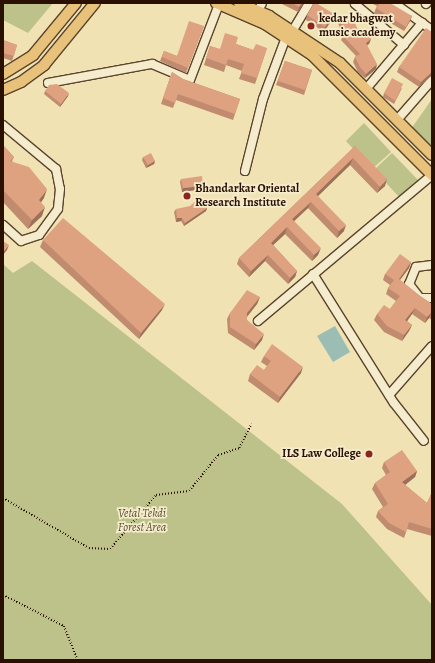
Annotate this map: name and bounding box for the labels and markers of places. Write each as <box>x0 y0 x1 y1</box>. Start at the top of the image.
place label: kedar bhagwat music academy <box>319 12 395 40</box>
marker: kedar bhagwat music academy <box>306 21 316 31</box>
place label: Bhandarkar Oriental Research Institute <box>195 182 299 210</box>
marker: Bhandarkar Oriental Research Institute <box>182 191 192 201</box>
place label: ILS Law College <box>282 447 361 461</box>
marker: ILS Law College <box>364 449 374 459</box>

